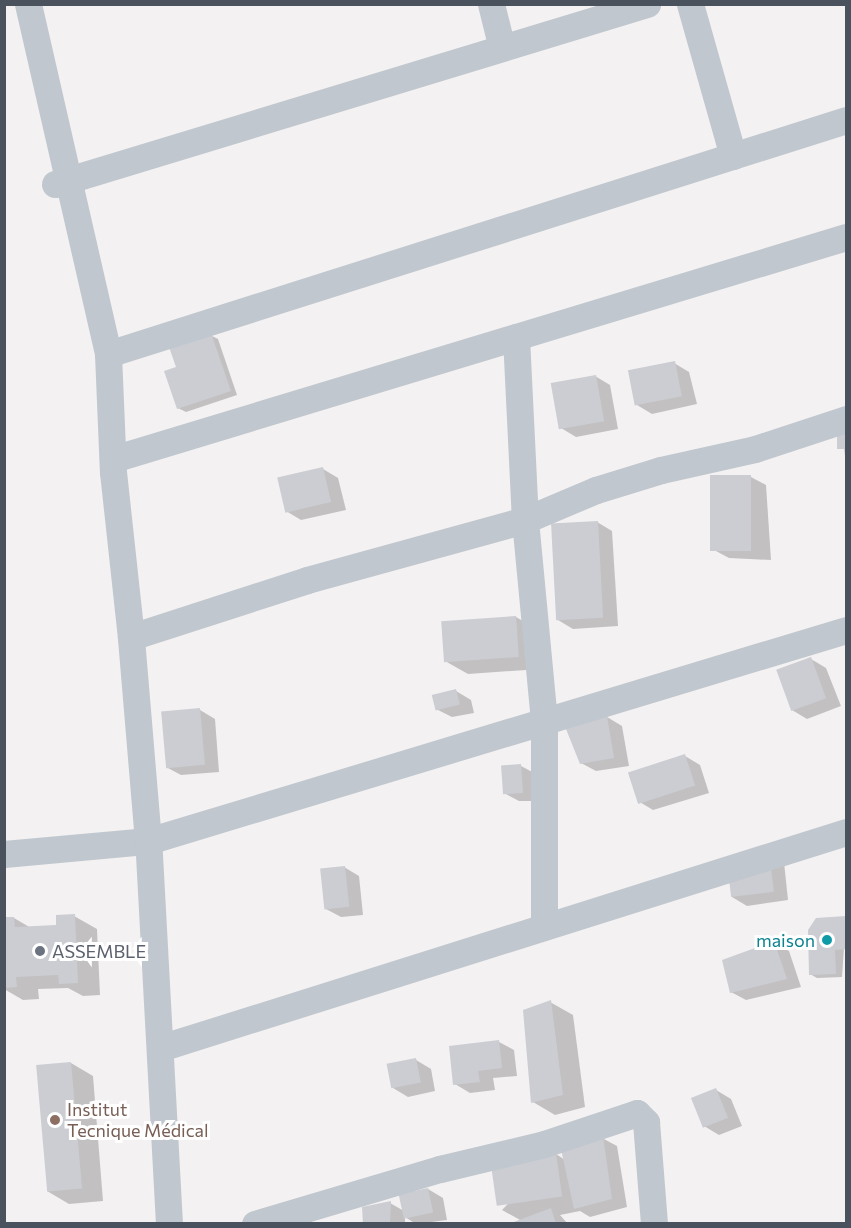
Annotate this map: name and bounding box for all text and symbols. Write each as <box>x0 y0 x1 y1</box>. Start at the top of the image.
place label: maison <box>756 929 815 951</box>
marker: maison <box>820 933 834 947</box>
place label: ASSEMBLE <box>52 940 146 962</box>
marker: ASSEMBLE <box>33 944 47 958</box>
place label: Institut Tecnique Médical <box>67 1099 209 1142</box>
marker: Institut Tecnique Médical <box>48 1113 62 1127</box>

